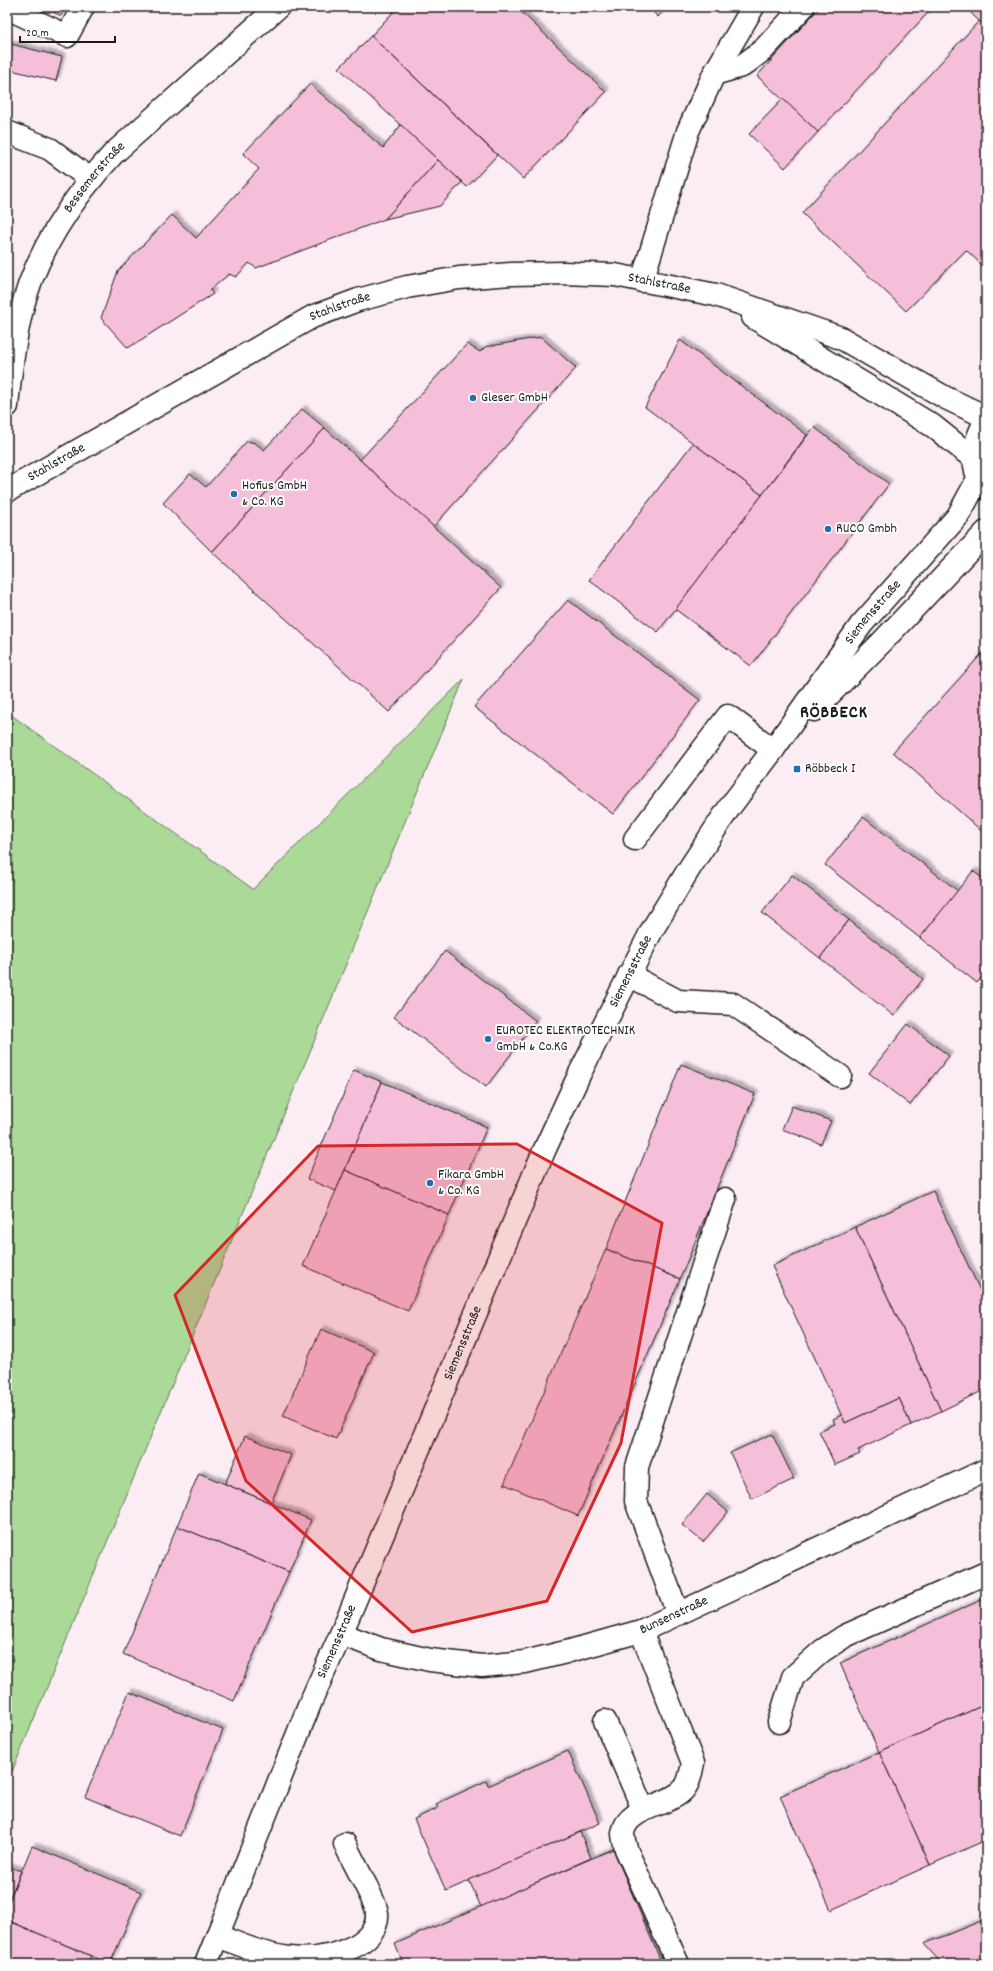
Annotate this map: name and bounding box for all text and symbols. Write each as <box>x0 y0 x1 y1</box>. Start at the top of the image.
scale bar <box>20 18 115 44</box>
text: 20 m <box>26 25 49 42</box>
street label: Bessemerstraße <box>59 137 130 217</box>
street label: Stahlstraße <box>626 268 692 300</box>
street label: Stahlstraße <box>307 287 373 327</box>
place label: Gleser GmbH <box>481 388 548 408</box>
marker: Gleser GmbH <box>468 393 478 403</box>
street label: Stahlstraße <box>24 438 89 487</box>
place label: Hofius GmbH & Co. KG <box>242 476 307 512</box>
marker: Hofius GmbH & Co. KG <box>229 489 239 499</box>
place label: RUCO Gmbh <box>836 519 897 539</box>
marker: RUCO Gmbh <box>823 524 833 534</box>
street label: Siemensstraße <box>840 576 906 649</box>
district label: RÖBBECK <box>800 701 868 726</box>
place label: Röbbeck I <box>805 759 856 779</box>
marker: Röbbeck I <box>792 764 802 774</box>
street label: Siemensstraße <box>604 932 658 1011</box>
place label: EUROTEC ELEKTROTECHNIK GmbH & Co.KG <box>496 1021 636 1057</box>
marker: EUROTEC ELEKTROTECHNIK GmbH & Co.KG <box>483 1034 493 1044</box>
place label: Fikara GmbH & Co. KG <box>438 1165 504 1201</box>
marker: Fikara GmbH & Co. KG <box>425 1178 435 1188</box>
street label: Siemensstraße <box>439 1303 488 1383</box>
street label: Bunsenstraße <box>637 1591 712 1640</box>
street label: Siemensstraße <box>312 1602 362 1682</box>

